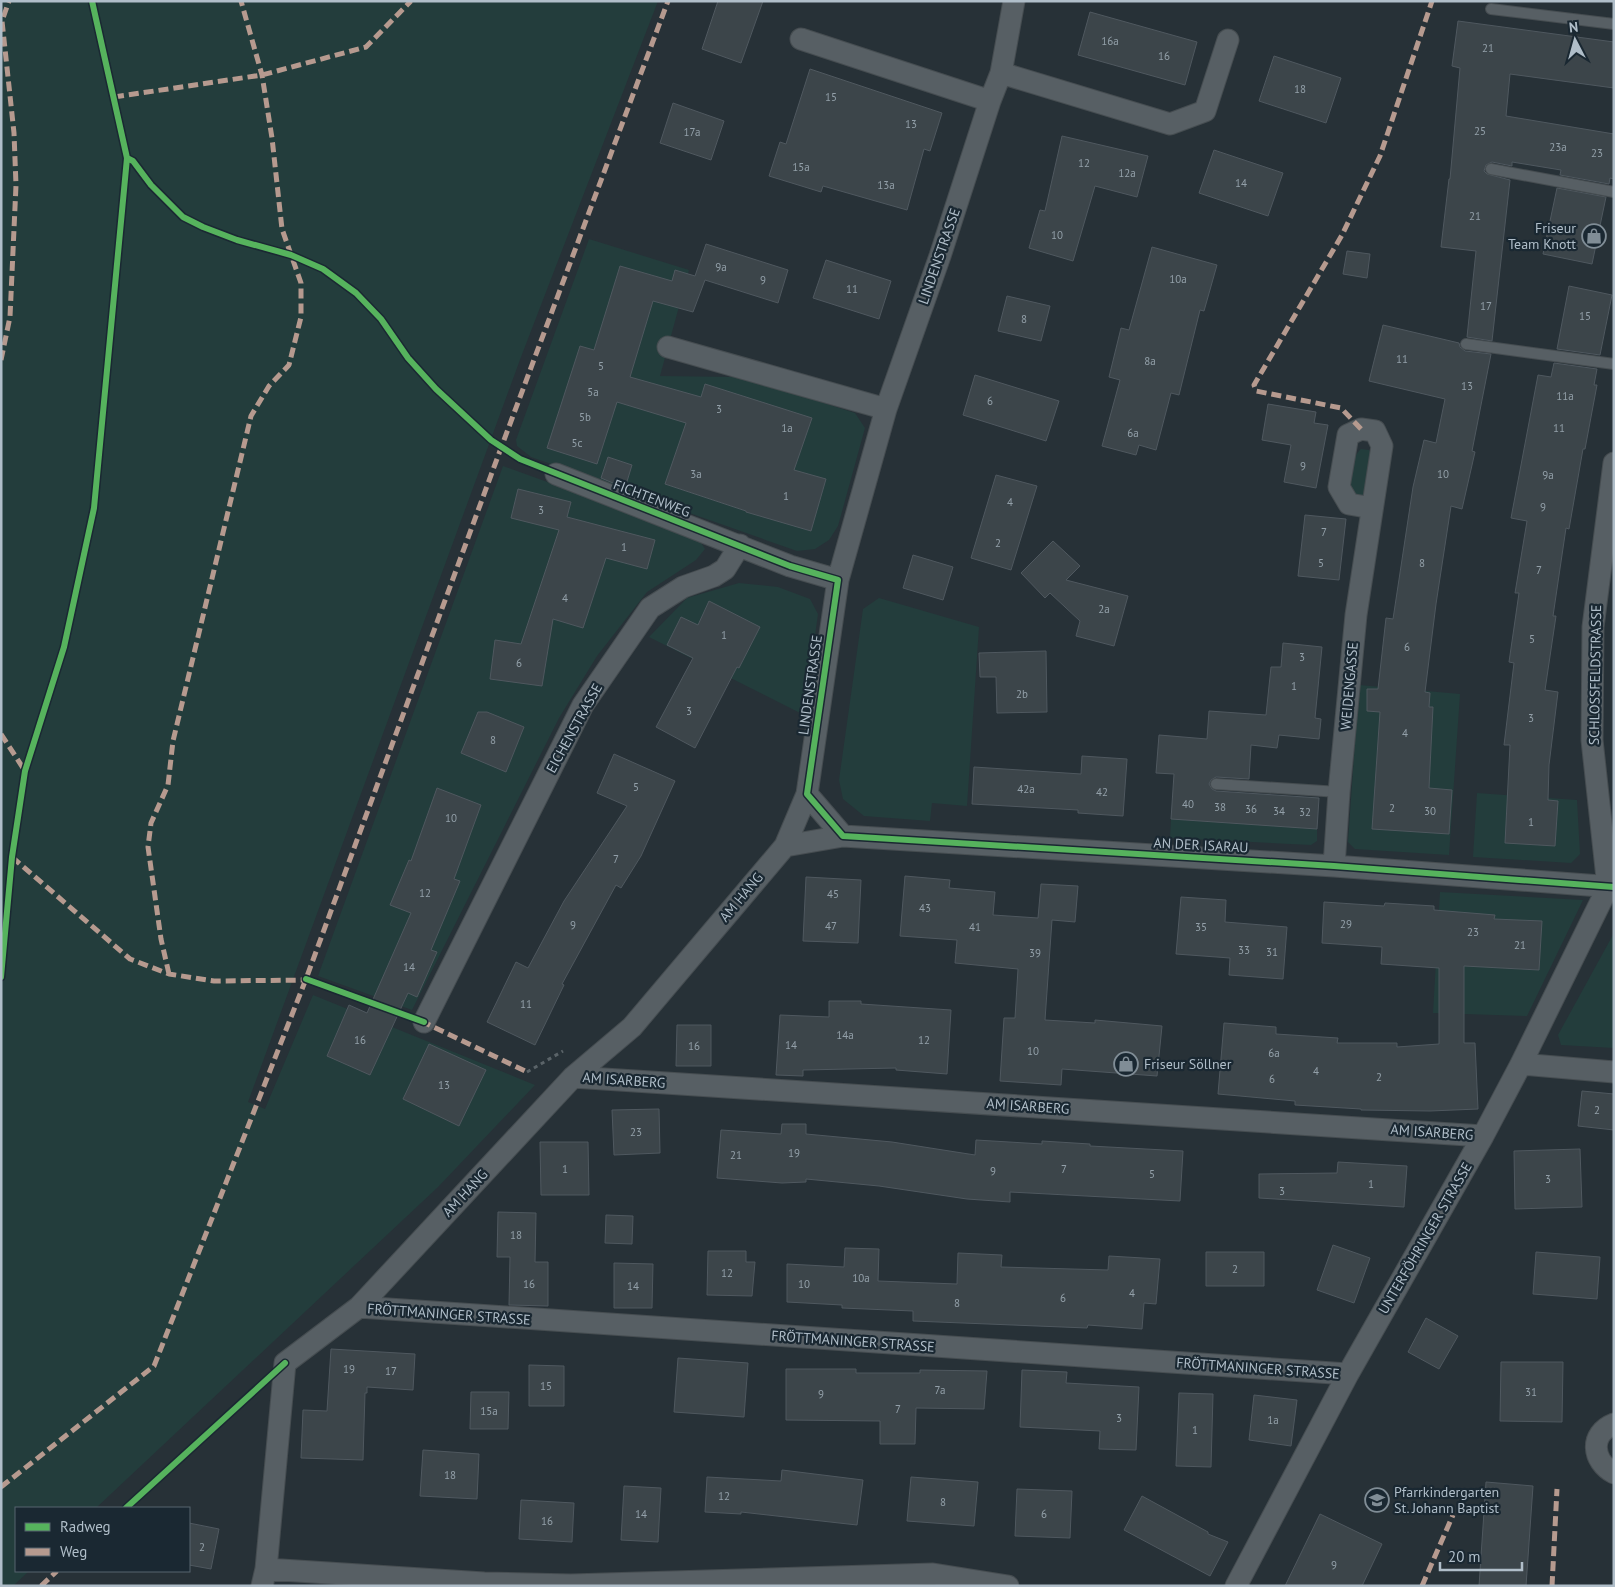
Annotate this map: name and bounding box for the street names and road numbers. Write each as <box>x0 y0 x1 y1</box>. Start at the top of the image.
street label: LINDENSTRASSE <box>914 206 964 306</box>
street label: FICHTENWEG <box>611 475 693 521</box>
street label: SCHLOSSFELDSTRASSE <box>1585 605 1605 745</box>
street label: LINDENSTRASSE <box>794 634 826 736</box>
street label: WEIDENGASSE <box>1336 641 1362 731</box>
street label: EICHENSTRASSE <box>542 680 606 776</box>
street label: AN DER ISARAU <box>1153 834 1249 856</box>
street label: AM HANG <box>715 869 767 925</box>
street label: AM ISARBERG <box>582 1068 666 1092</box>
street label: AM ISARBERG <box>986 1094 1070 1118</box>
street label: AM ISARBERG <box>1390 1120 1474 1144</box>
street label: UNTERFÖHRINGER STRASSE <box>1374 1159 1476 1317</box>
street label: AM HANG <box>438 1165 492 1221</box>
street label: FRÖTTMANINGER STRASSE <box>367 1299 531 1329</box>
street label: FRÖTTMANINGER STRASSE <box>771 1326 935 1356</box>
street label: FRÖTTMANINGER STRASSE <box>1176 1353 1340 1383</box>

